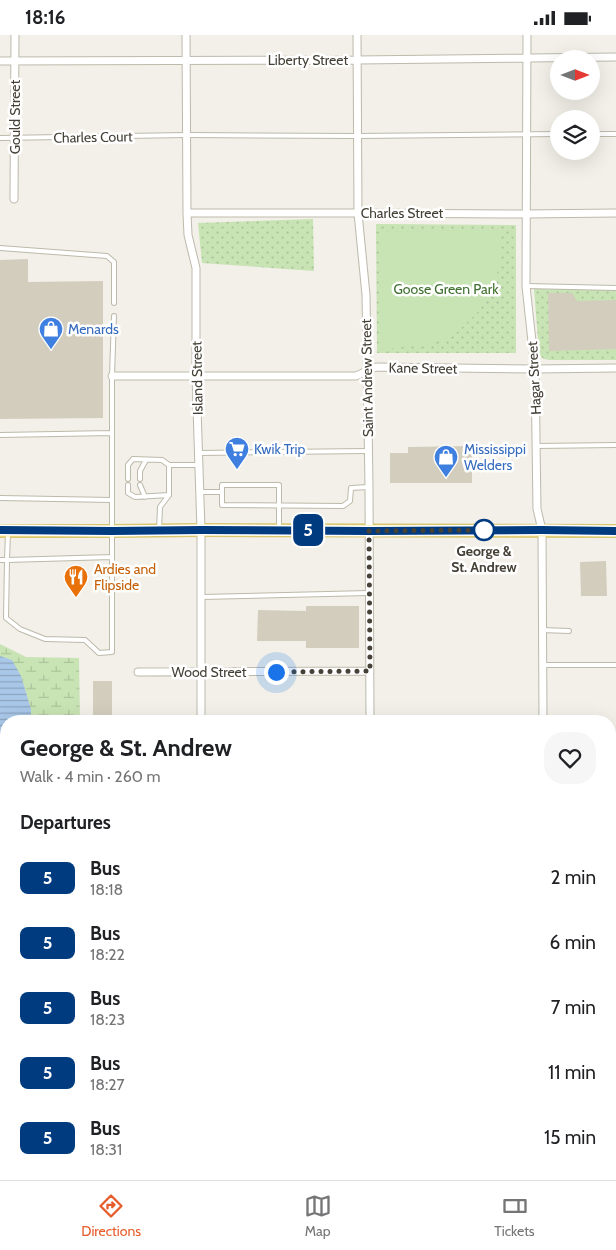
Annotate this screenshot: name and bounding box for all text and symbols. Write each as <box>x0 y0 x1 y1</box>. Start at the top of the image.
text: 18:16 <box>25 6 65 29</box>
north arrow <box>550 50 600 100</box>
map controls <box>550 50 600 160</box>
street label: Liberty Street <box>268 51 348 69</box>
street label: Gould Street <box>6 79 24 154</box>
button: layers <box>550 110 600 160</box>
street label: Charles Court <box>53 127 133 147</box>
street label: Charles Street <box>361 204 444 222</box>
park label: Goose Green Park <box>394 280 499 298</box>
shop icon: Menards <box>38 316 64 350</box>
street label: Saint Andrew Street <box>357 318 377 437</box>
place label: Menards <box>68 320 119 338</box>
street label: Hagar Street <box>523 340 545 415</box>
street label: Island Street <box>187 341 207 415</box>
street label: Kane Street <box>388 358 458 378</box>
supermarket icon: Kwik Trip <box>224 436 250 470</box>
place label: Kwik Trip <box>254 440 305 458</box>
place label: Mississippi Welders <box>464 440 526 474</box>
shop icon: Mississippi Welders <box>433 444 459 478</box>
line badge: 5 <box>292 514 324 546</box>
text: 5 <box>303 519 313 541</box>
marker: George & St. Andrew <box>473 519 495 541</box>
place label: George & St. Andrew <box>451 542 518 576</box>
place label: Ardies and Flipside <box>94 560 156 594</box>
restaurant icon: Ardies and Flipside <box>63 564 89 598</box>
your location <box>264 660 289 685</box>
street label: Wood Street <box>172 663 247 681</box>
button: heart <box>544 732 596 784</box>
text: George & St. Andrew <box>20 733 232 762</box>
text: Walk · 4 min · 260 m <box>20 767 161 786</box>
text: Departures <box>20 811 111 834</box>
text: Bus <box>90 857 120 880</box>
text: 2 min <box>550 866 596 889</box>
text: 5 <box>43 867 52 889</box>
text: 18:18 <box>90 880 123 899</box>
text: Bus <box>90 922 120 945</box>
text: 6 min <box>550 931 596 954</box>
text: 5 <box>43 932 52 954</box>
text: 18:22 <box>90 945 125 964</box>
text: Bus <box>90 987 120 1010</box>
text: 7 min <box>551 996 596 1019</box>
text: 5 <box>43 997 52 1019</box>
text: 18:23 <box>90 1010 125 1029</box>
text: Bus <box>90 1052 120 1075</box>
text: 11 min <box>548 1061 596 1084</box>
text: 5 <box>43 1062 52 1084</box>
text: 18:27 <box>90 1075 125 1094</box>
text: Bus <box>90 1117 120 1140</box>
text: 15 min <box>544 1126 596 1149</box>
text: 5 <box>43 1127 52 1149</box>
text: 18:31 <box>90 1140 122 1159</box>
tab: Directions <box>81 1192 141 1240</box>
tab: Map <box>304 1192 332 1240</box>
tab: Tickets <box>494 1192 535 1240</box>

